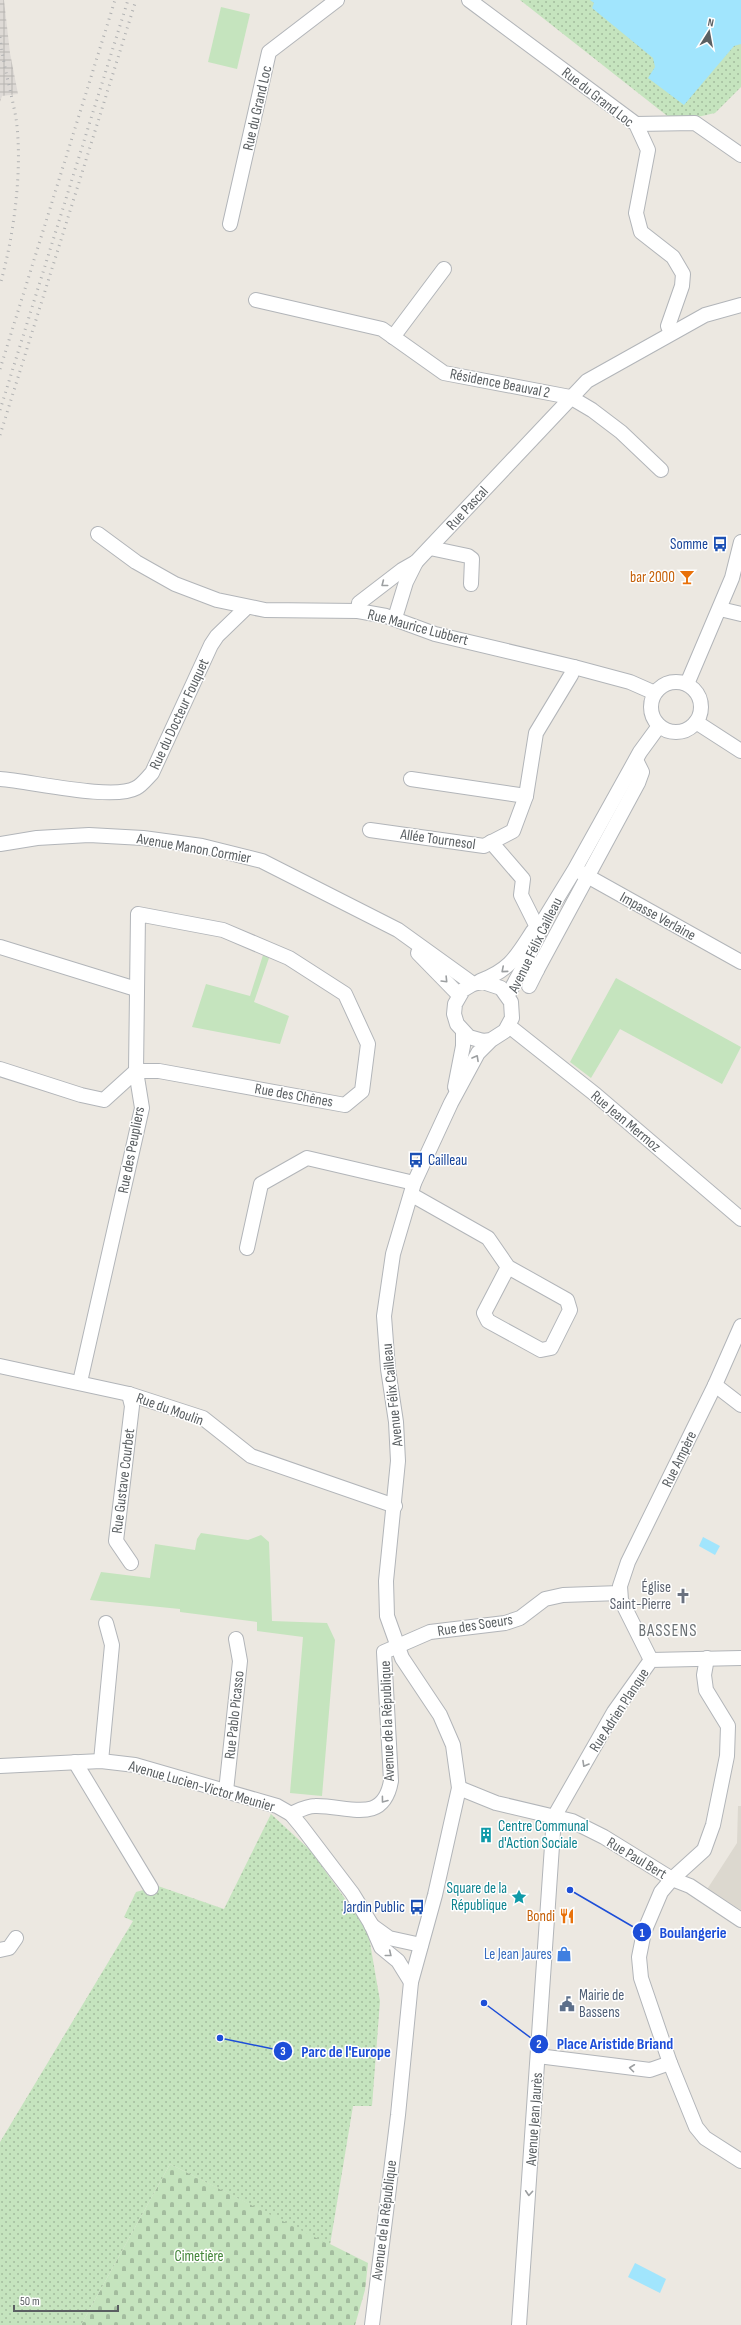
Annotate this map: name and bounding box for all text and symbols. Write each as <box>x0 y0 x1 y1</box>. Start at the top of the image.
north arrow <box>689 12 729 52</box>
text: N <box>707 16 715 30</box>
street label: Rue du Grand Loc <box>558 63 638 132</box>
street label: Rue du Grand Loc <box>238 64 276 152</box>
street label: Résidence Beauval 2 <box>448 364 552 402</box>
street label: Rue Pascal <box>442 482 492 534</box>
place label: Somme <box>670 535 708 554</box>
bus stop icon: Somme <box>711 535 729 553</box>
place label: bar 2000 <box>630 568 675 587</box>
bar icon: bar 2000 <box>678 568 696 586</box>
one-way arrow <box>381 580 388 587</box>
street label: Rue Maurice Lubbert <box>365 605 471 650</box>
street label: Rue du Docteur Fouquet <box>145 655 214 773</box>
street label: Allée Tournesol <box>398 825 477 854</box>
street label: Avenue Manon Cormier <box>134 829 253 868</box>
street label: Impasse Verlaine <box>616 888 699 945</box>
street label: Avenue Félix Cailleau <box>504 894 567 997</box>
one-way arrow <box>501 965 508 972</box>
one-way arrow <box>440 975 448 983</box>
one-way arrow <box>471 1054 478 1062</box>
street label: Rue des Chênes <box>253 1079 335 1112</box>
street label: Rue Jean Mermoz <box>587 1087 665 1157</box>
street label: Rue des Peupliers <box>114 1105 149 1195</box>
bus stop icon: Cailleau <box>407 1151 425 1169</box>
place label: Cailleau <box>428 1151 467 1170</box>
street label: Avenue Félix Cailleau <box>378 1342 407 1449</box>
street label: Rue du Moulin <box>134 1389 206 1430</box>
street label: Rue Gustave Courbet <box>108 1427 139 1535</box>
street label: Rue Ampère <box>658 1428 701 1490</box>
place label: Église Saint-Pierre <box>610 1578 671 1614</box>
church icon: Église Saint-Pierre <box>674 1587 692 1605</box>
street label: Rue des Soeurs <box>436 1610 514 1641</box>
district label: BASSENS <box>638 1621 698 1641</box>
street label: Avenue de la République <box>376 1660 399 1783</box>
street label: Rue Adrien Planque <box>585 1665 653 1756</box>
street label: Rue Pablo Picasso <box>220 1670 249 1760</box>
street label: Avenue Lucien-Victor Meunier <box>126 1756 278 1817</box>
one-way arrow <box>582 1760 589 1767</box>
one-way arrow <box>382 1796 389 1803</box>
place label: Centre Communal d'Action Sociale <box>498 1817 589 1853</box>
building icon: Centre Communal d'Action Sociale <box>477 1826 495 1844</box>
street label: Rue Paul Bert <box>603 1833 671 1884</box>
place label: Square de la République <box>447 1879 507 1915</box>
place icon: Square de la République <box>510 1888 528 1906</box>
place label: Jardin Public <box>343 1898 405 1917</box>
bus stop icon: Jardin Public <box>408 1898 426 1916</box>
place label: Bondi <box>527 1907 555 1926</box>
restaurant icon: Bondi <box>558 1907 576 1925</box>
callout: Boulangerie <box>632 1918 735 1946</box>
text: Boulangerie <box>660 1924 727 1943</box>
text: 1 <box>640 1926 645 1941</box>
place label: Le Jean Jaures <box>484 1945 552 1964</box>
shop icon: Le Jean Jaures <box>555 1945 573 1963</box>
one-way arrow <box>385 1949 392 1956</box>
place label: Mairie de Bassens <box>579 1986 624 2022</box>
public building icon: Mairie de Bassens <box>558 1995 576 2013</box>
callout: Place Aristide Briand <box>529 2030 682 2058</box>
text: Place Aristide Briand <box>557 2035 673 2054</box>
callout: Parc de l'Europe <box>273 2037 399 2065</box>
text: 2 <box>536 2037 542 2052</box>
text: Parc de l'Europe <box>301 2043 391 2062</box>
text: 3 <box>280 2044 286 2059</box>
one-way arrow <box>629 2063 635 2072</box>
street label: Avenue Jean Jaurès <box>522 2072 547 2167</box>
street label: Avenue de la République <box>368 2159 401 2282</box>
one-way arrow <box>524 2190 533 2196</box>
park label: Cimetière <box>174 2247 224 2266</box>
scale bar <box>14 2287 118 2313</box>
text: 50 m <box>20 2294 40 2309</box>

